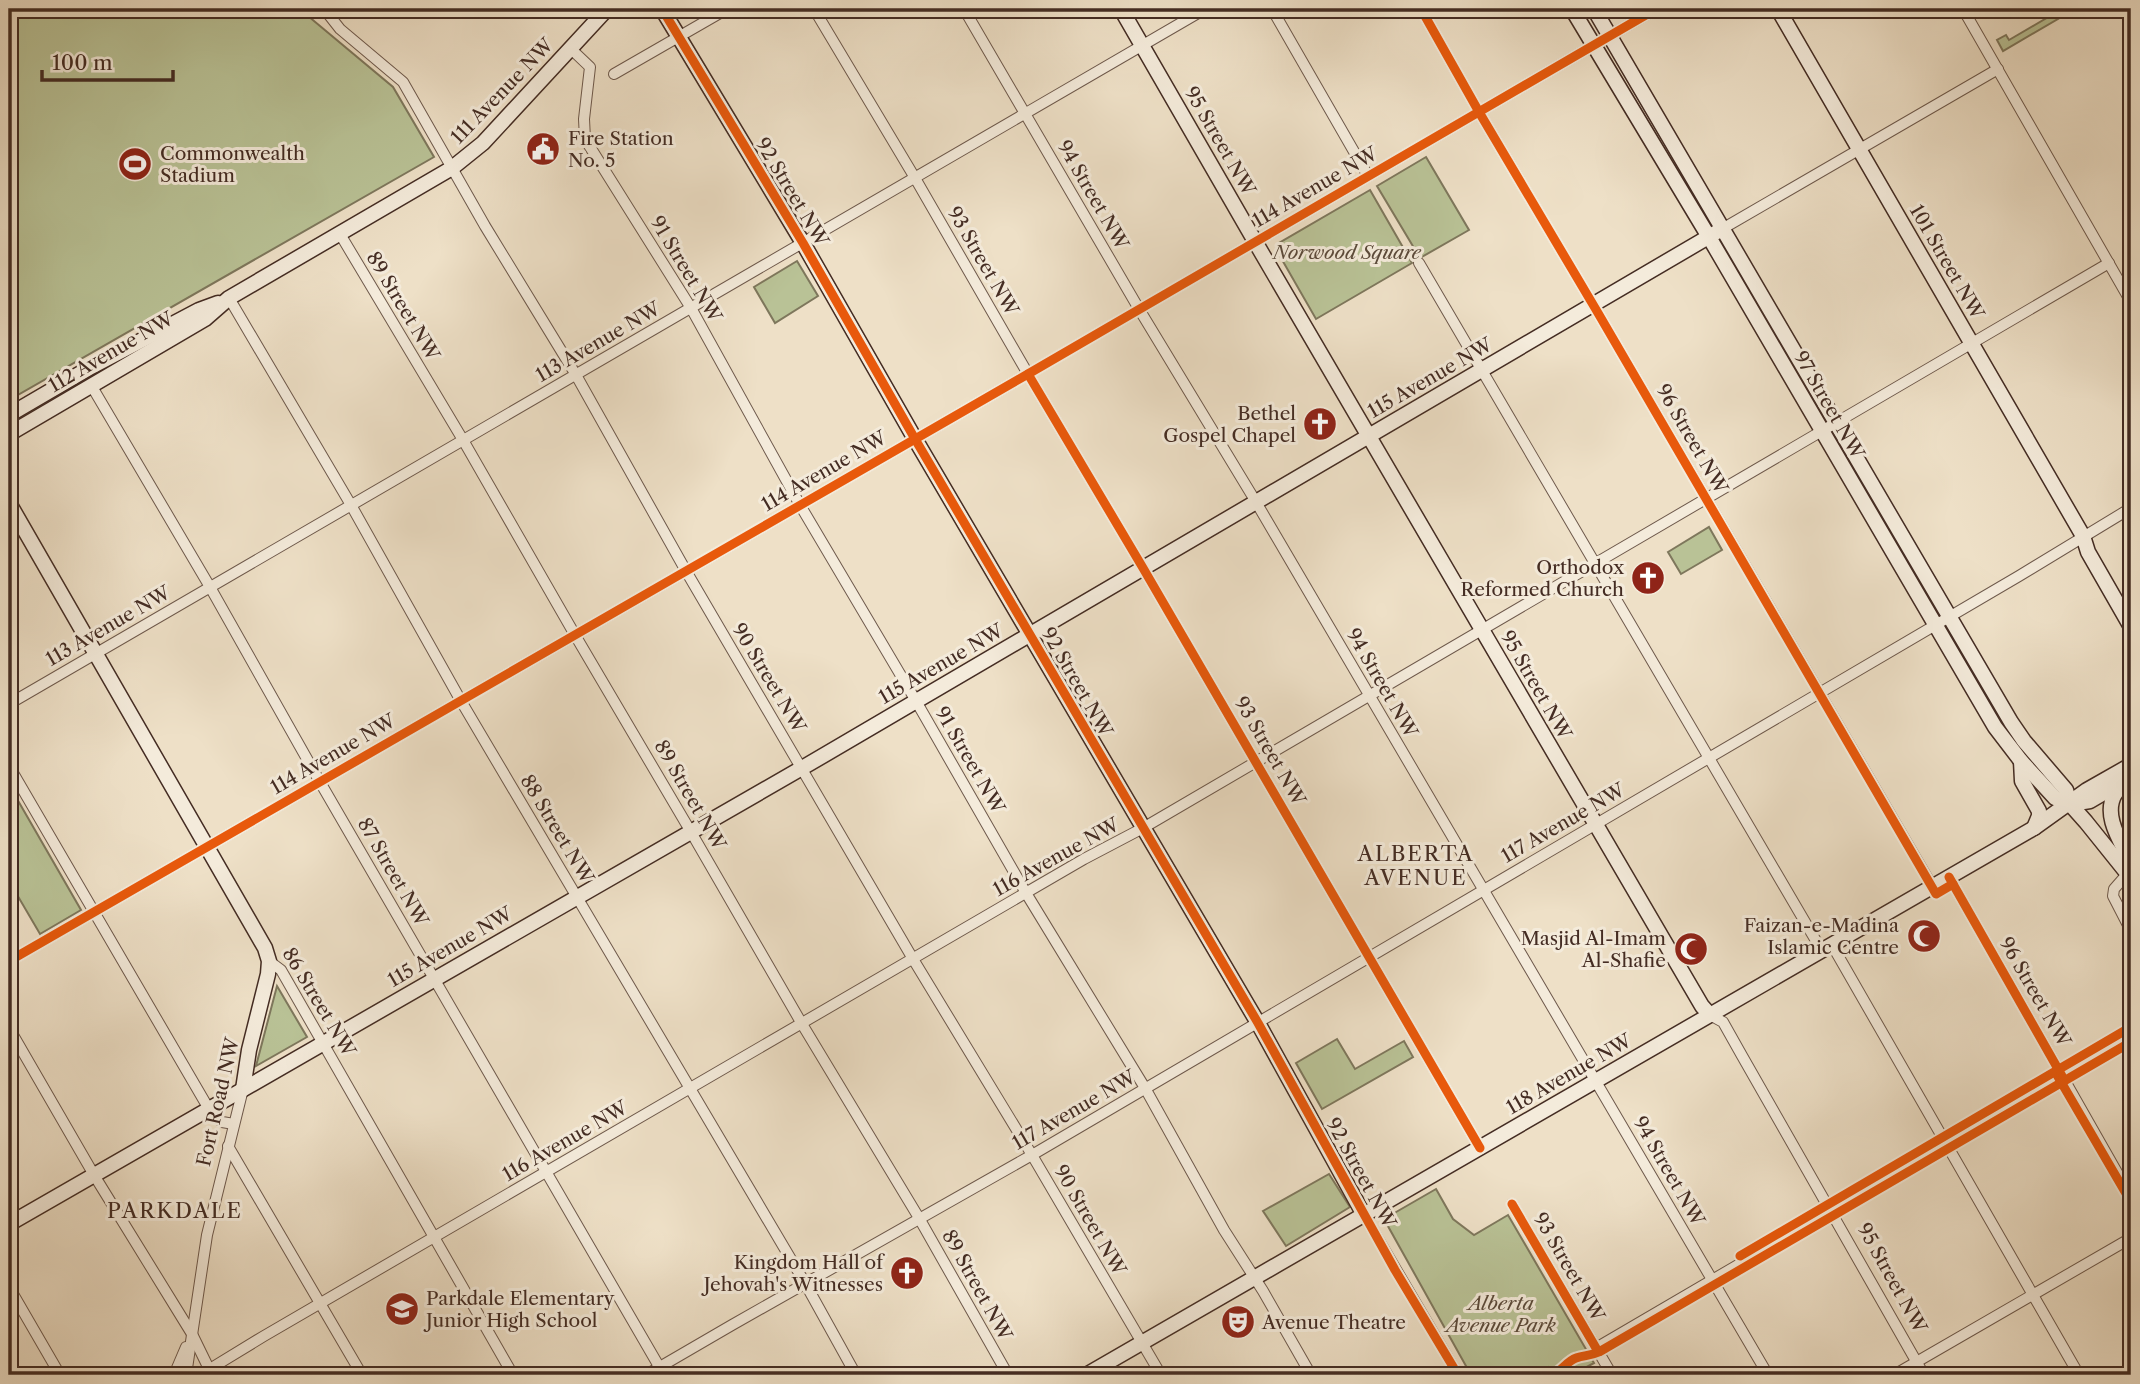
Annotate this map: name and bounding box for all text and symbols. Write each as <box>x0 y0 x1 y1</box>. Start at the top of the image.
street label: 111 Avenue NW <box>446 33 559 148</box>
scale bar <box>42 38 173 82</box>
text: 100 m <box>52 50 113 75</box>
street label: 95 Street NW <box>1180 82 1261 201</box>
place label: Fire Station No. 5 <box>568 127 674 172</box>
public building icon: Fire Station No. 5 <box>524 130 562 168</box>
street label: 92 Street NW <box>751 134 834 251</box>
street label: 94 Street NW <box>1052 136 1134 255</box>
street label: 114 Avenue NW <box>1248 141 1383 232</box>
place label: Commonwealth Stadium <box>160 142 305 187</box>
sports icon: Commonwealth Stadium <box>116 145 154 183</box>
street label: 101 Street NW <box>1905 201 1990 324</box>
street label: 93 Street NW <box>943 202 1024 321</box>
street label: 91 Street NW <box>645 212 727 327</box>
park label: Norwood Square <box>1271 241 1422 264</box>
street label: 89 Street NW <box>362 247 445 366</box>
street label: 113 Avenue NW <box>532 296 665 387</box>
street label: 112 Avenue NW <box>45 306 179 397</box>
street label: 115 Avenue NW <box>1364 333 1497 423</box>
street label: 97 Street NW <box>1789 347 1870 464</box>
street label: 96 Street NW <box>1651 380 1733 499</box>
place label: Bethel Gospel Chapel <box>1163 402 1296 447</box>
church icon: Bethel Gospel Chapel <box>1301 405 1339 443</box>
street label: 114 Avenue NW <box>757 425 892 516</box>
place label: Orthodox Reformed Church <box>1461 556 1625 601</box>
church icon: Orthodox Reformed Church <box>1629 559 1667 597</box>
street label: 113 Avenue NW <box>42 580 175 671</box>
street label: 90 Street NW <box>727 619 811 738</box>
street label: 115 Avenue NW <box>875 619 1008 709</box>
street label: 92 Street NW <box>1036 623 1118 742</box>
street label: 94 Street NW <box>1341 624 1423 743</box>
street label: 95 Street NW <box>1496 626 1577 745</box>
street label: 93 Street NW <box>1230 692 1311 811</box>
street label: 91 Street NW <box>930 702 1010 819</box>
street label: 114 Avenue NW <box>266 708 401 799</box>
street label: 89 Street NW <box>649 736 731 855</box>
street label: 88 Street NW <box>515 770 599 889</box>
street label: 117 Avenue NW <box>1497 778 1630 868</box>
street label: 116 Avenue NW <box>989 812 1124 901</box>
street label: 87 Street NW <box>353 814 434 931</box>
district label: ALBERTA AVENUE <box>1356 841 1475 890</box>
street label: 115 Avenue NW <box>384 902 517 992</box>
place label: Faizan-e-Madina Islamic Centre <box>1744 914 1899 959</box>
mosque icon: Faizan-e-Madina Islamic Centre <box>1905 917 1943 955</box>
place label: Masjid Al-Imam Al-Shafie <box>1521 927 1666 972</box>
mosque icon: Masjid Al-Imam Al-Shafie <box>1672 930 1710 968</box>
street label: 96 Street NW <box>1994 933 2076 1052</box>
street label: 86 Street NW <box>278 943 361 1062</box>
street label: 118 Avenue NW <box>1502 1028 1637 1119</box>
street label: Fort Road NW <box>192 1034 244 1169</box>
street label: 117 Avenue NW <box>1008 1065 1141 1155</box>
street label: 116 Avenue NW <box>498 1095 633 1186</box>
street label: 94 Street NW <box>1628 1112 1710 1231</box>
street label: 92 Street NW <box>1321 1114 1401 1233</box>
street label: 90 Street NW <box>1049 1161 1131 1280</box>
district label: PARKDALE <box>107 1198 243 1223</box>
street label: 93 Street NW <box>1529 1208 1610 1327</box>
street label: 95 Street NW <box>1852 1219 1932 1338</box>
street label: 89 Street NW <box>937 1226 1017 1345</box>
place label: Kingdom Hall of Jehovah's Witnesses <box>701 1251 885 1296</box>
church icon: Kingdom Hall of Jehovah's Witnesses <box>888 1254 926 1292</box>
place label: Parkdale Elementary Junior High School <box>423 1287 615 1332</box>
school or university icon: Parkdale Elementary Junior High School <box>383 1290 421 1328</box>
park label: Alberta Avenue Park <box>1443 1292 1556 1337</box>
theatre icon: Avenue Theatre <box>1219 1303 1257 1341</box>
place label: Avenue Theatre <box>1261 1311 1406 1334</box>

